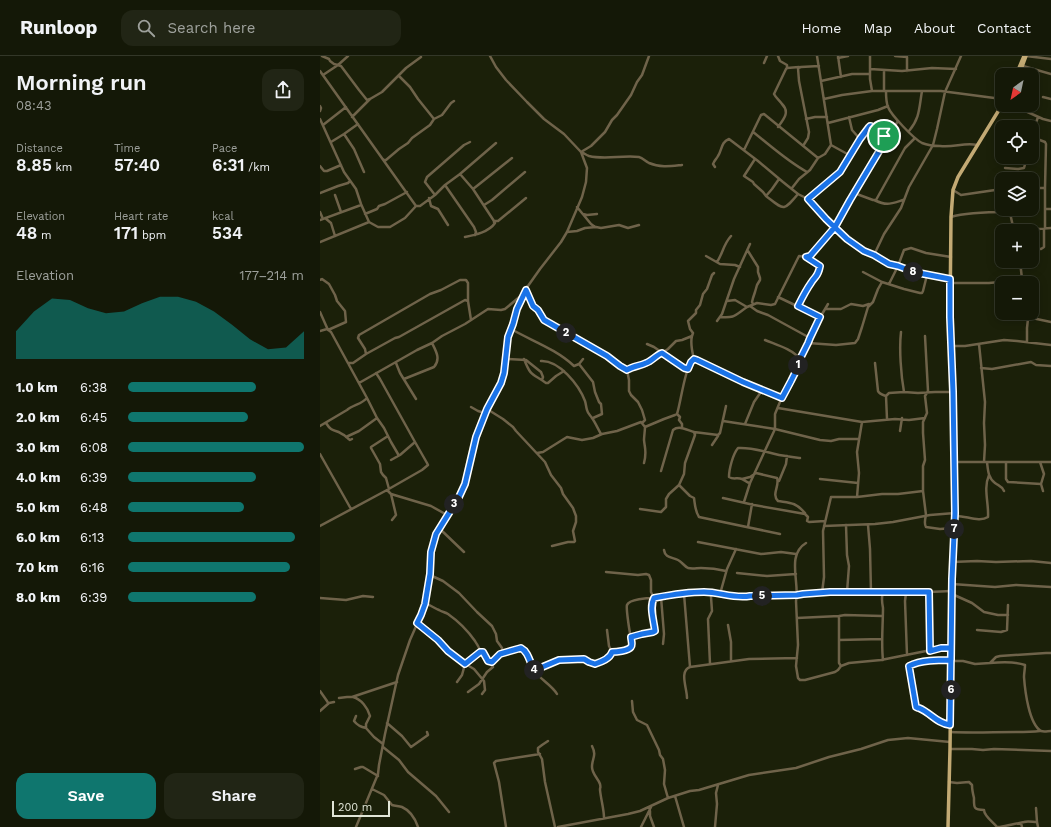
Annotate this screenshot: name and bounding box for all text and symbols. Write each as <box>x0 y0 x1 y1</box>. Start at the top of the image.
search box <box>121 10 401 46</box>
text: Runloop <box>20 16 97 39</box>
icon: search <box>135 17 157 39</box>
text: Search here <box>167 19 255 37</box>
text: Home <box>801 20 841 36</box>
text: Map <box>863 20 892 36</box>
text: About <box>914 20 955 36</box>
text: Contact <box>977 20 1031 36</box>
north arrow <box>995 68 1039 112</box>
map controls <box>995 68 1039 320</box>
button: share <box>262 69 304 111</box>
text: Morning run <box>16 70 147 95</box>
text: 08:43 <box>16 98 51 113</box>
pin <box>867 119 901 153</box>
button: locate <box>995 120 1039 164</box>
icon: arrive <box>873 125 895 147</box>
text: Distance <box>16 142 63 155</box>
text: Time <box>114 142 140 155</box>
text: Pace <box>212 142 237 155</box>
text: 8.85 <box>16 155 52 175</box>
text: 57:40 <box>114 155 160 175</box>
text: 6:31 <box>212 155 245 175</box>
text: km <box>52 161 72 174</box>
text: /km <box>245 161 270 174</box>
button: layers <box>995 172 1039 216</box>
text: Elevation <box>16 210 65 223</box>
text: Heart rate <box>114 210 168 223</box>
text: kcal <box>212 210 234 223</box>
text: 48 <box>16 223 37 243</box>
text: 171 <box>114 223 138 243</box>
text: 534 <box>212 223 243 243</box>
button: + <box>995 224 1039 268</box>
text: m <box>37 229 52 242</box>
text: bpm <box>138 229 166 242</box>
pin: 8 <box>903 262 923 282</box>
text: 8 <box>910 265 916 278</box>
text: Elevation <box>16 268 74 283</box>
text: 177–214 m <box>239 268 304 283</box>
button: − <box>995 276 1039 320</box>
pin: 2 <box>556 323 576 343</box>
text: 2 <box>563 326 569 339</box>
pin: 1 <box>788 355 808 375</box>
text: 1 <box>796 358 800 371</box>
text: 1.0 km <box>16 380 58 395</box>
text: 6:38 <box>80 380 107 395</box>
text: 2.0 km <box>16 410 60 425</box>
text: 6:45 <box>80 410 107 425</box>
text: 3.0 km <box>16 440 60 455</box>
text: 6:08 <box>80 440 108 455</box>
text: 4.0 km <box>16 470 60 485</box>
text: 6:39 <box>80 470 107 485</box>
pin: 3 <box>444 494 464 514</box>
text: 3 <box>451 497 457 510</box>
text: 5.0 km <box>16 500 60 515</box>
text: 6:48 <box>80 500 108 515</box>
pin: 7 <box>944 519 964 539</box>
text: 7 <box>951 522 957 535</box>
text: 6.0 km <box>16 530 60 545</box>
text: 6:13 <box>80 530 104 545</box>
text: 7.0 km <box>16 560 58 575</box>
text: 6:16 <box>80 560 105 575</box>
pin: 5 <box>752 586 772 606</box>
text: 5 <box>759 589 765 602</box>
text: 8.0 km <box>16 590 60 605</box>
text: 6:39 <box>80 590 107 605</box>
pin: 4 <box>524 660 544 680</box>
text: 4 <box>530 663 538 676</box>
pin: 6 <box>941 680 961 700</box>
text: 6 <box>948 683 954 696</box>
button: Save <box>16 773 156 819</box>
button: Share <box>164 773 304 819</box>
scale bar <box>332 799 390 818</box>
text: 200 m <box>338 801 372 814</box>

